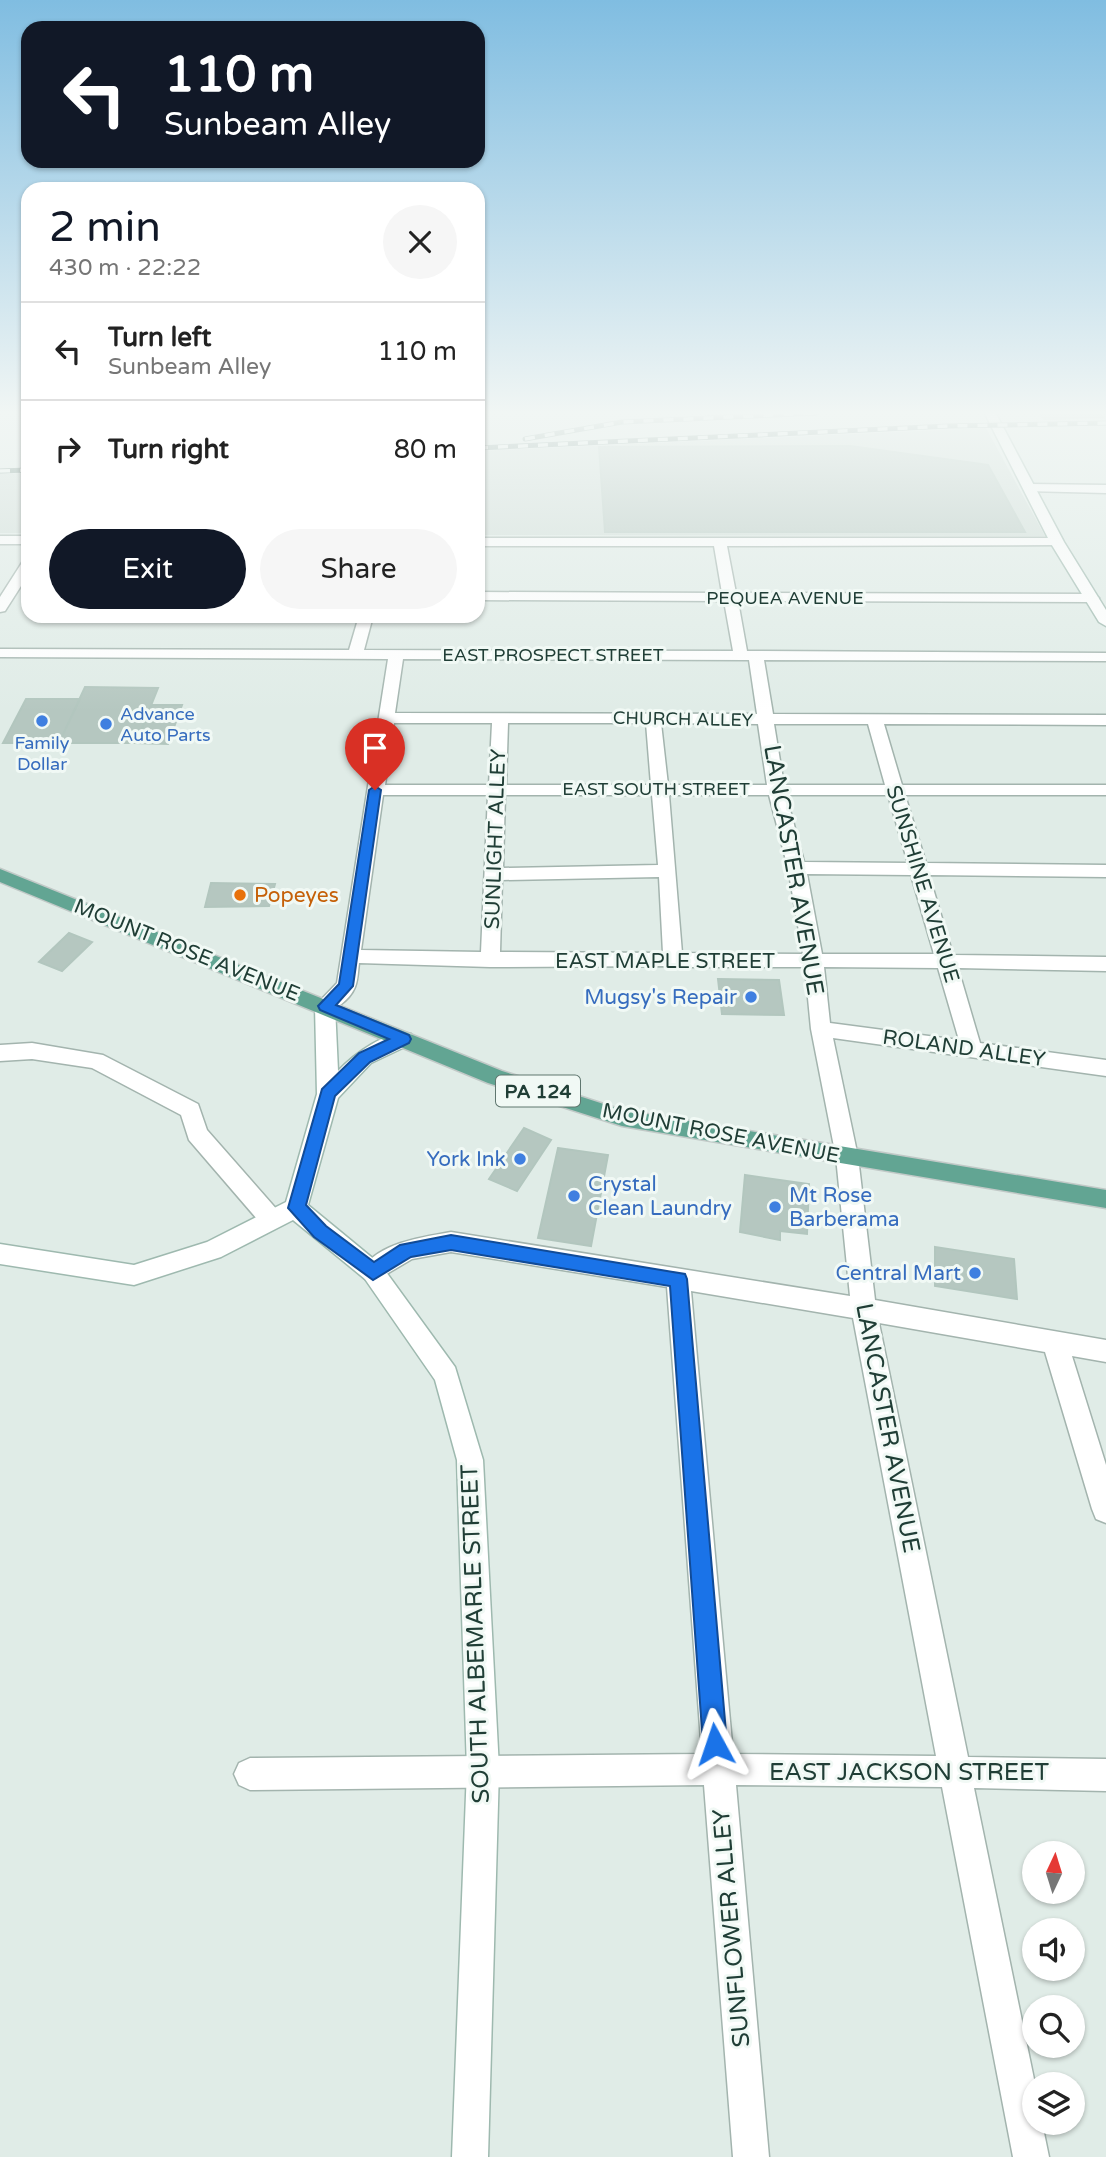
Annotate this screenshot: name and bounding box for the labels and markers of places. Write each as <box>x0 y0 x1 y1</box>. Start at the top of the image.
place label: Advance Auto Parts <box>120 703 211 746</box>
marker: Family Dollar <box>34 713 50 729</box>
marker: Advance Auto Parts <box>98 716 114 732</box>
pin <box>345 718 405 790</box>
place label: Family Dollar <box>15 732 70 775</box>
place label: Popeyes <box>254 883 339 908</box>
marker: Popeyes <box>232 887 248 903</box>
place label: Mugsy's Repair <box>584 985 737 1010</box>
marker: Mugsy's Repair <box>743 989 759 1005</box>
place label: York Ink <box>426 1147 506 1172</box>
marker: York Ink <box>512 1151 528 1167</box>
place label: Crystal Clean Laundry <box>588 1172 732 1221</box>
place label: Mt Rose Barberama <box>789 1183 899 1232</box>
marker: Crystal Clean Laundry <box>566 1188 582 1204</box>
marker: Mt Rose Barberama <box>767 1199 783 1215</box>
place label: Central Mart <box>836 1261 961 1286</box>
marker: Central Mart <box>967 1265 983 1281</box>

